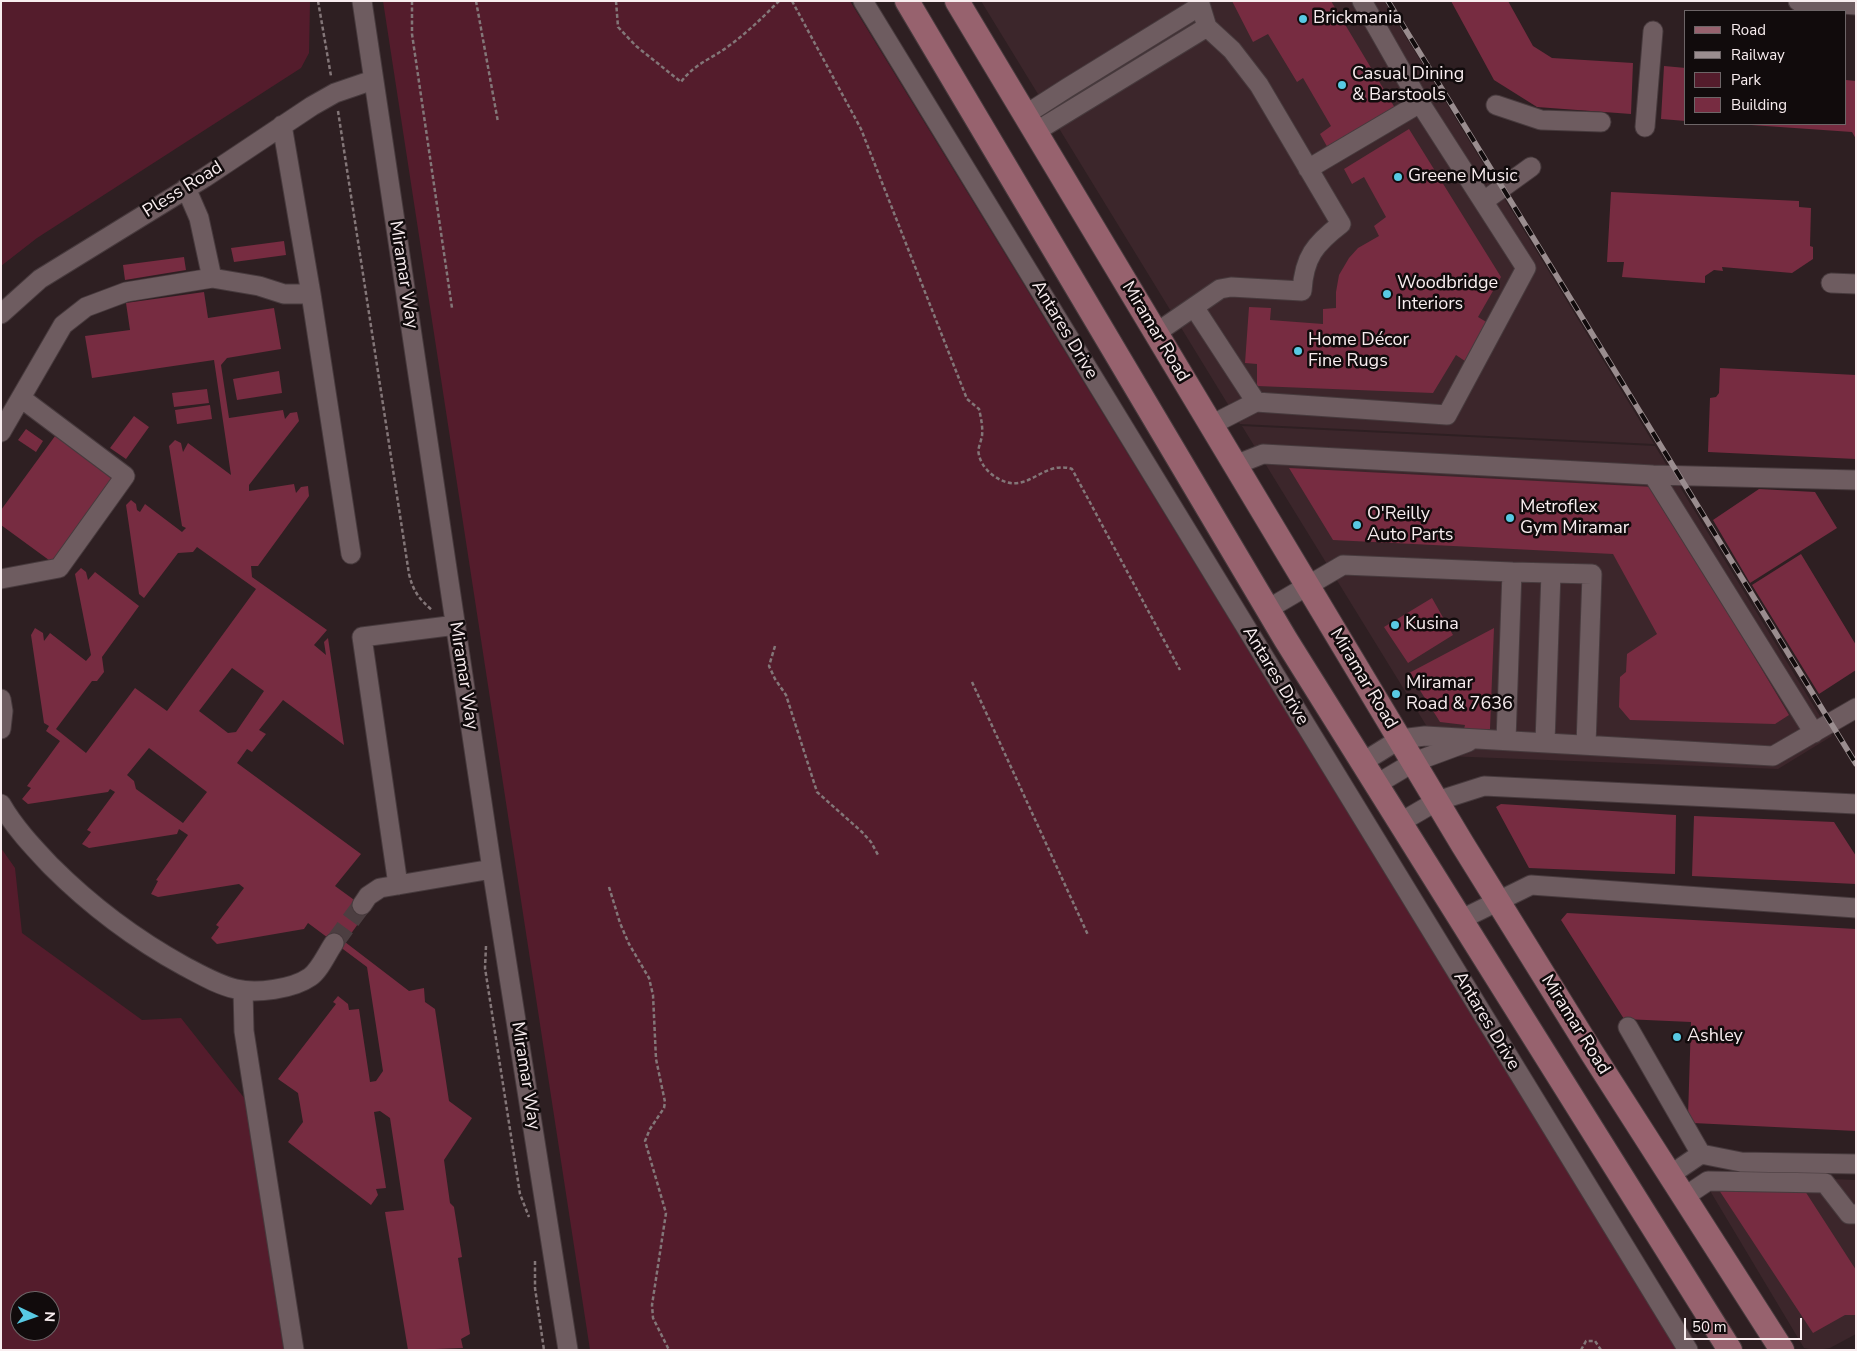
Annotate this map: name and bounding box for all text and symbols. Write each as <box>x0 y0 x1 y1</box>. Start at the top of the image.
place label: Brickmania <box>1313 8 1402 30</box>
legend <box>1684 10 1847 125</box>
marker: Brickmania <box>1297 13 1309 25</box>
text: Road <box>1731 20 1766 40</box>
text: Railway <box>1731 45 1785 65</box>
place label: Casual Dining & Barstools <box>1352 64 1464 106</box>
text: Park <box>1731 70 1761 90</box>
marker: Casual Dining & Barstools <box>1336 79 1348 91</box>
text: Building <box>1731 95 1787 115</box>
street label: Pless Road <box>139 157 227 223</box>
place label: Greene Music <box>1408 166 1518 188</box>
marker: Greene Music <box>1392 171 1404 183</box>
street label: Miramar Way <box>384 219 422 331</box>
place label: Woodbridge Interiors <box>1397 273 1498 316</box>
street label: Antares Drive <box>1026 277 1102 383</box>
street label: Miramar Road <box>1117 278 1193 386</box>
marker: Woodbridge Interiors <box>1381 288 1393 300</box>
place label: Home Décor Fine Rugs <box>1308 330 1409 372</box>
marker: Home Décor Fine Rugs <box>1292 345 1304 357</box>
place label: Metroflex Gym Miramar <box>1520 497 1629 540</box>
place label: O'Reilly Auto Parts <box>1367 504 1453 546</box>
marker: Metroflex Gym Miramar <box>1504 512 1516 524</box>
marker: O'Reilly Auto Parts <box>1351 519 1363 531</box>
place label: Kusina <box>1405 614 1459 636</box>
marker: Kusina <box>1389 619 1401 631</box>
street label: Miramar Way <box>444 620 482 732</box>
street label: Antares Drive <box>1237 623 1313 729</box>
street label: Miramar Road <box>1325 625 1401 733</box>
place label: Miramar Road & 7636 <box>1406 673 1513 716</box>
marker: Miramar Road & 7636 <box>1390 688 1402 700</box>
street label: Antares Drive <box>1448 968 1524 1074</box>
street label: Miramar Road <box>1536 971 1614 1079</box>
street label: Miramar Way <box>506 1020 544 1132</box>
place label: Ashley <box>1687 1026 1743 1048</box>
marker: Ashley <box>1671 1031 1683 1043</box>
north arrow <box>10 1291 60 1341</box>
scale bar <box>1687 1308 1804 1340</box>
text: N <box>40 1311 59 1322</box>
text: 50 m <box>1692 1317 1727 1337</box>

